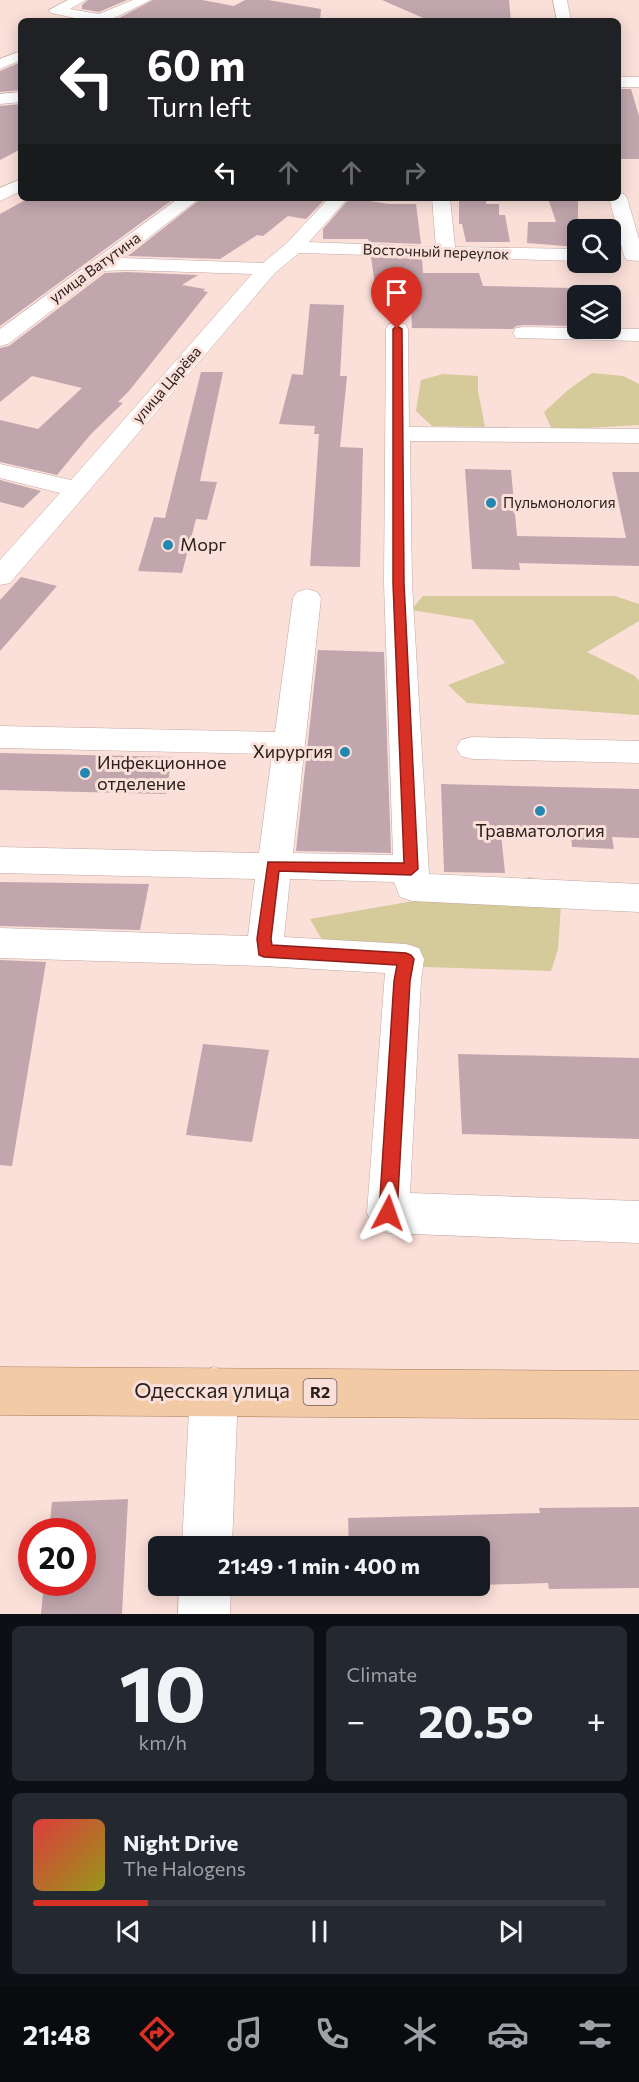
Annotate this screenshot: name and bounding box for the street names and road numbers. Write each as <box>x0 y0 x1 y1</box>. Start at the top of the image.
street label: улица Ватутина <box>45 228 143 306</box>
street label: Восточный переулок <box>362 239 510 263</box>
street label: улица Царёва <box>128 342 204 426</box>
street label: Одесская улица <box>134 1377 290 1402</box>
road number: R2 <box>304 1379 336 1405</box>

